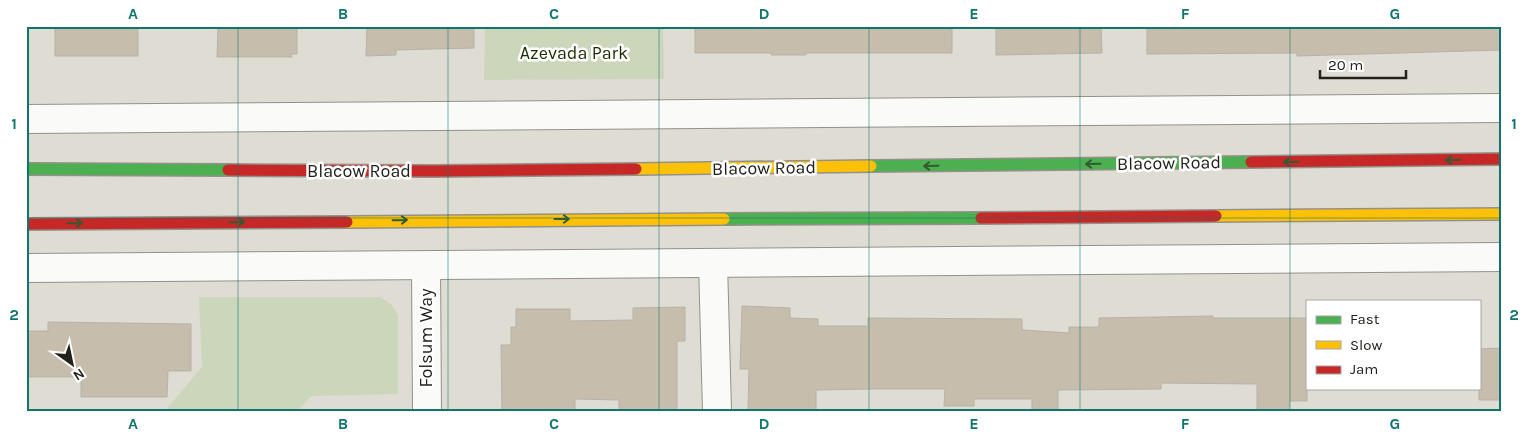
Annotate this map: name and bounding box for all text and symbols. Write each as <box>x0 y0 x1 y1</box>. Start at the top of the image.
text: A <box>128 4 138 23</box>
text: B <box>338 4 348 23</box>
text: C <box>549 4 559 23</box>
text: D <box>759 4 770 23</box>
text: E <box>969 4 979 23</box>
text: F <box>1181 4 1190 23</box>
text: G <box>1390 4 1400 23</box>
park label: Azevada Park <box>520 42 628 64</box>
scale bar <box>1320 48 1407 80</box>
text: 20 m <box>1328 56 1363 74</box>
text: 1 <box>11 114 17 133</box>
text: 1 <box>1511 114 1517 133</box>
street label: Blacow Road <box>1117 151 1221 175</box>
one-way arrow <box>1445 155 1462 165</box>
street label: Blacow Road <box>712 156 816 180</box>
one-way arrow <box>1283 157 1299 167</box>
one-way arrow <box>1085 159 1102 169</box>
street label: Blacow Road <box>307 160 411 182</box>
one-way arrow <box>923 161 939 171</box>
one-way arrow <box>554 214 570 224</box>
one-way arrow <box>392 216 408 225</box>
one-way arrow <box>229 217 245 227</box>
one-way arrow <box>67 219 83 228</box>
street label: Folsum Way <box>415 288 437 388</box>
legend <box>1306 300 1480 390</box>
text: 2 <box>9 305 19 324</box>
text: 2 <box>1509 305 1519 324</box>
text: Fast <box>1350 310 1380 328</box>
text: Slow <box>1350 336 1382 354</box>
north arrow <box>48 340 98 390</box>
text: Jam <box>1350 360 1378 378</box>
text: N <box>70 365 88 384</box>
text: A <box>128 414 138 433</box>
text: B <box>338 414 348 433</box>
text: C <box>549 414 559 433</box>
text: D <box>759 414 770 433</box>
text: E <box>969 414 979 433</box>
text: F <box>1181 414 1190 433</box>
text: G <box>1390 414 1400 433</box>

